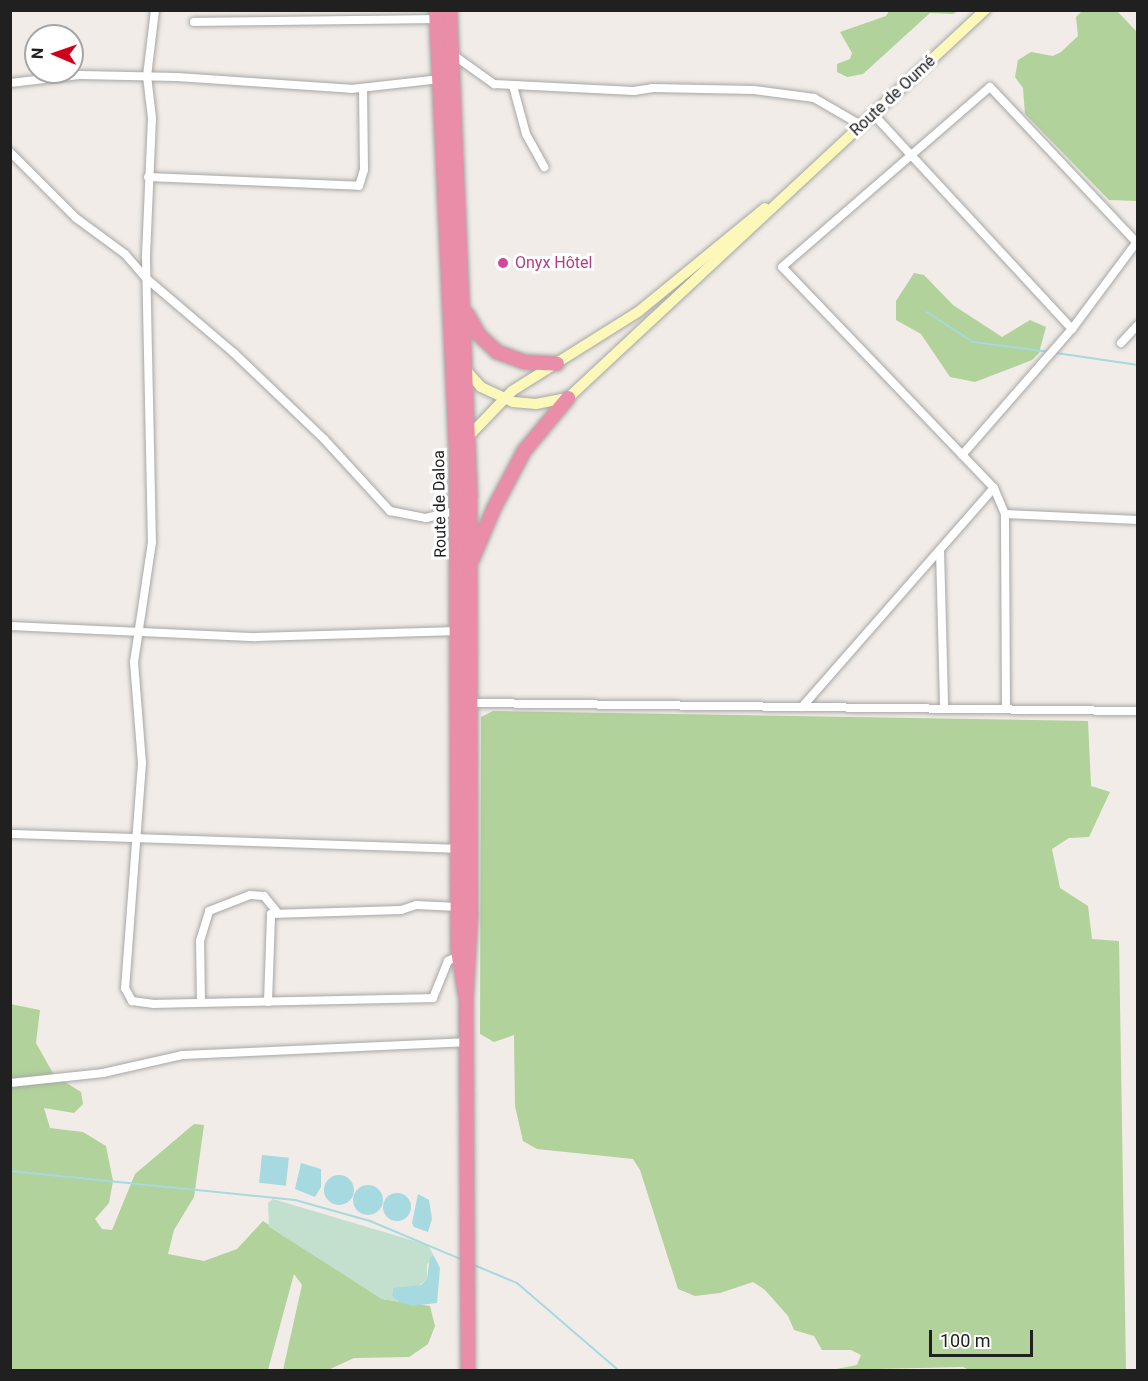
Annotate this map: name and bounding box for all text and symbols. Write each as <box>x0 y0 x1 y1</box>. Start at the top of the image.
north arrow <box>24 24 84 84</box>
text: N <box>28 47 47 59</box>
street label: Route de Oumé <box>846 52 940 140</box>
place label: Onyx Hôtel <box>515 253 592 273</box>
marker: Onyx Hôtel <box>496 256 510 270</box>
street label: Route de Daloa <box>429 450 451 558</box>
scale bar <box>932 1318 1036 1356</box>
text: 100 m <box>940 1330 991 1351</box>

